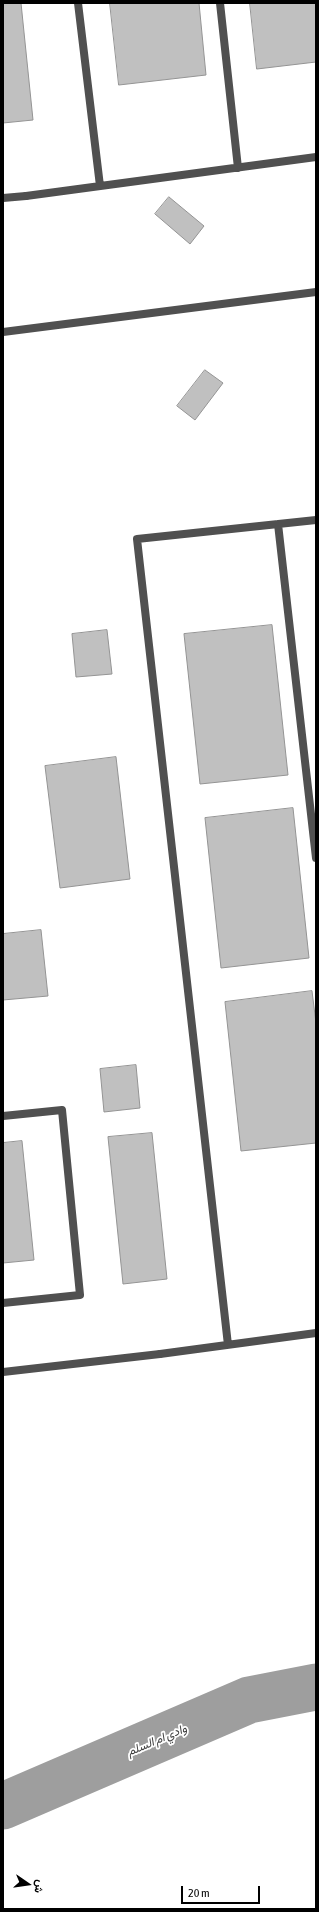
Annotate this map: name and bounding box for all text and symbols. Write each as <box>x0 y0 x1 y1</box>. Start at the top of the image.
water label: وادي ام السلم <box>125 1721 189 1759</box>
north arrow <box>8 1864 48 1904</box>
scale bar <box>183 1878 262 1904</box>
text: ش <box>32 1879 47 1894</box>
text: 20 m <box>188 1886 210 1900</box>

